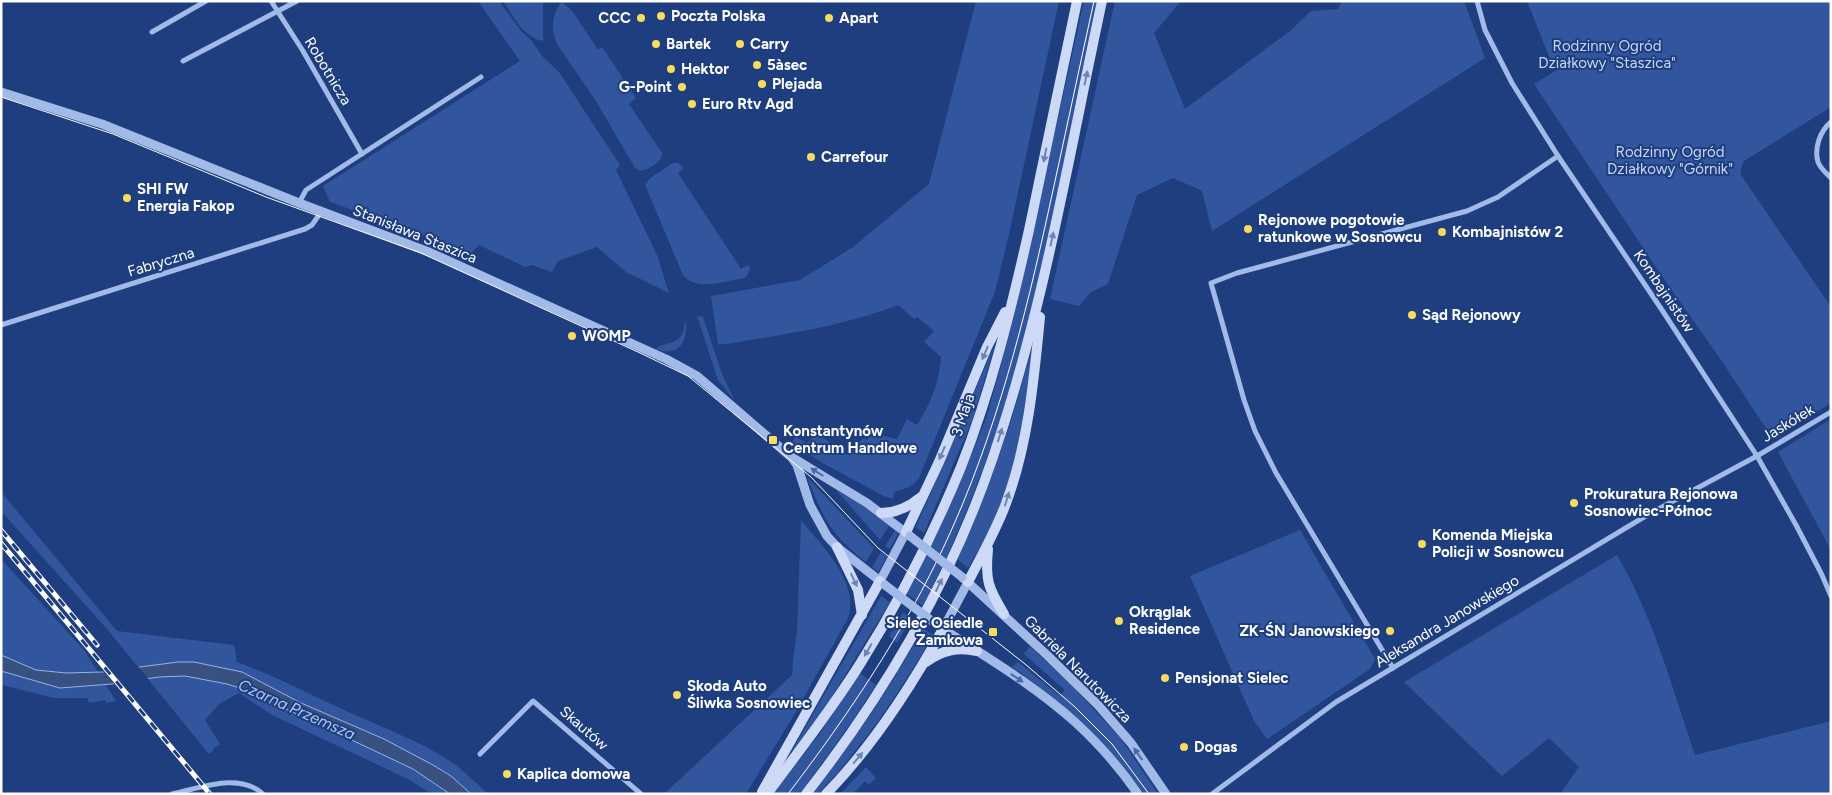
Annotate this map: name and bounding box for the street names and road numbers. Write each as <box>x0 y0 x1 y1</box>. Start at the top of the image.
street label: Robotnicza <box>301 34 355 108</box>
street label: Stanisława Staszica <box>350 201 480 267</box>
street label: Fabryczna <box>125 243 197 281</box>
street label: Kombajnistów <box>1630 246 1698 336</box>
street label: 3 Maja <box>948 391 978 439</box>
street label: Jaskółek <box>1759 400 1818 446</box>
street label: Aleksandra Janowskiego <box>1372 571 1522 671</box>
street label: Gabriela Narutowicza <box>1021 612 1135 726</box>
street label: Skautów <box>556 702 612 754</box>

